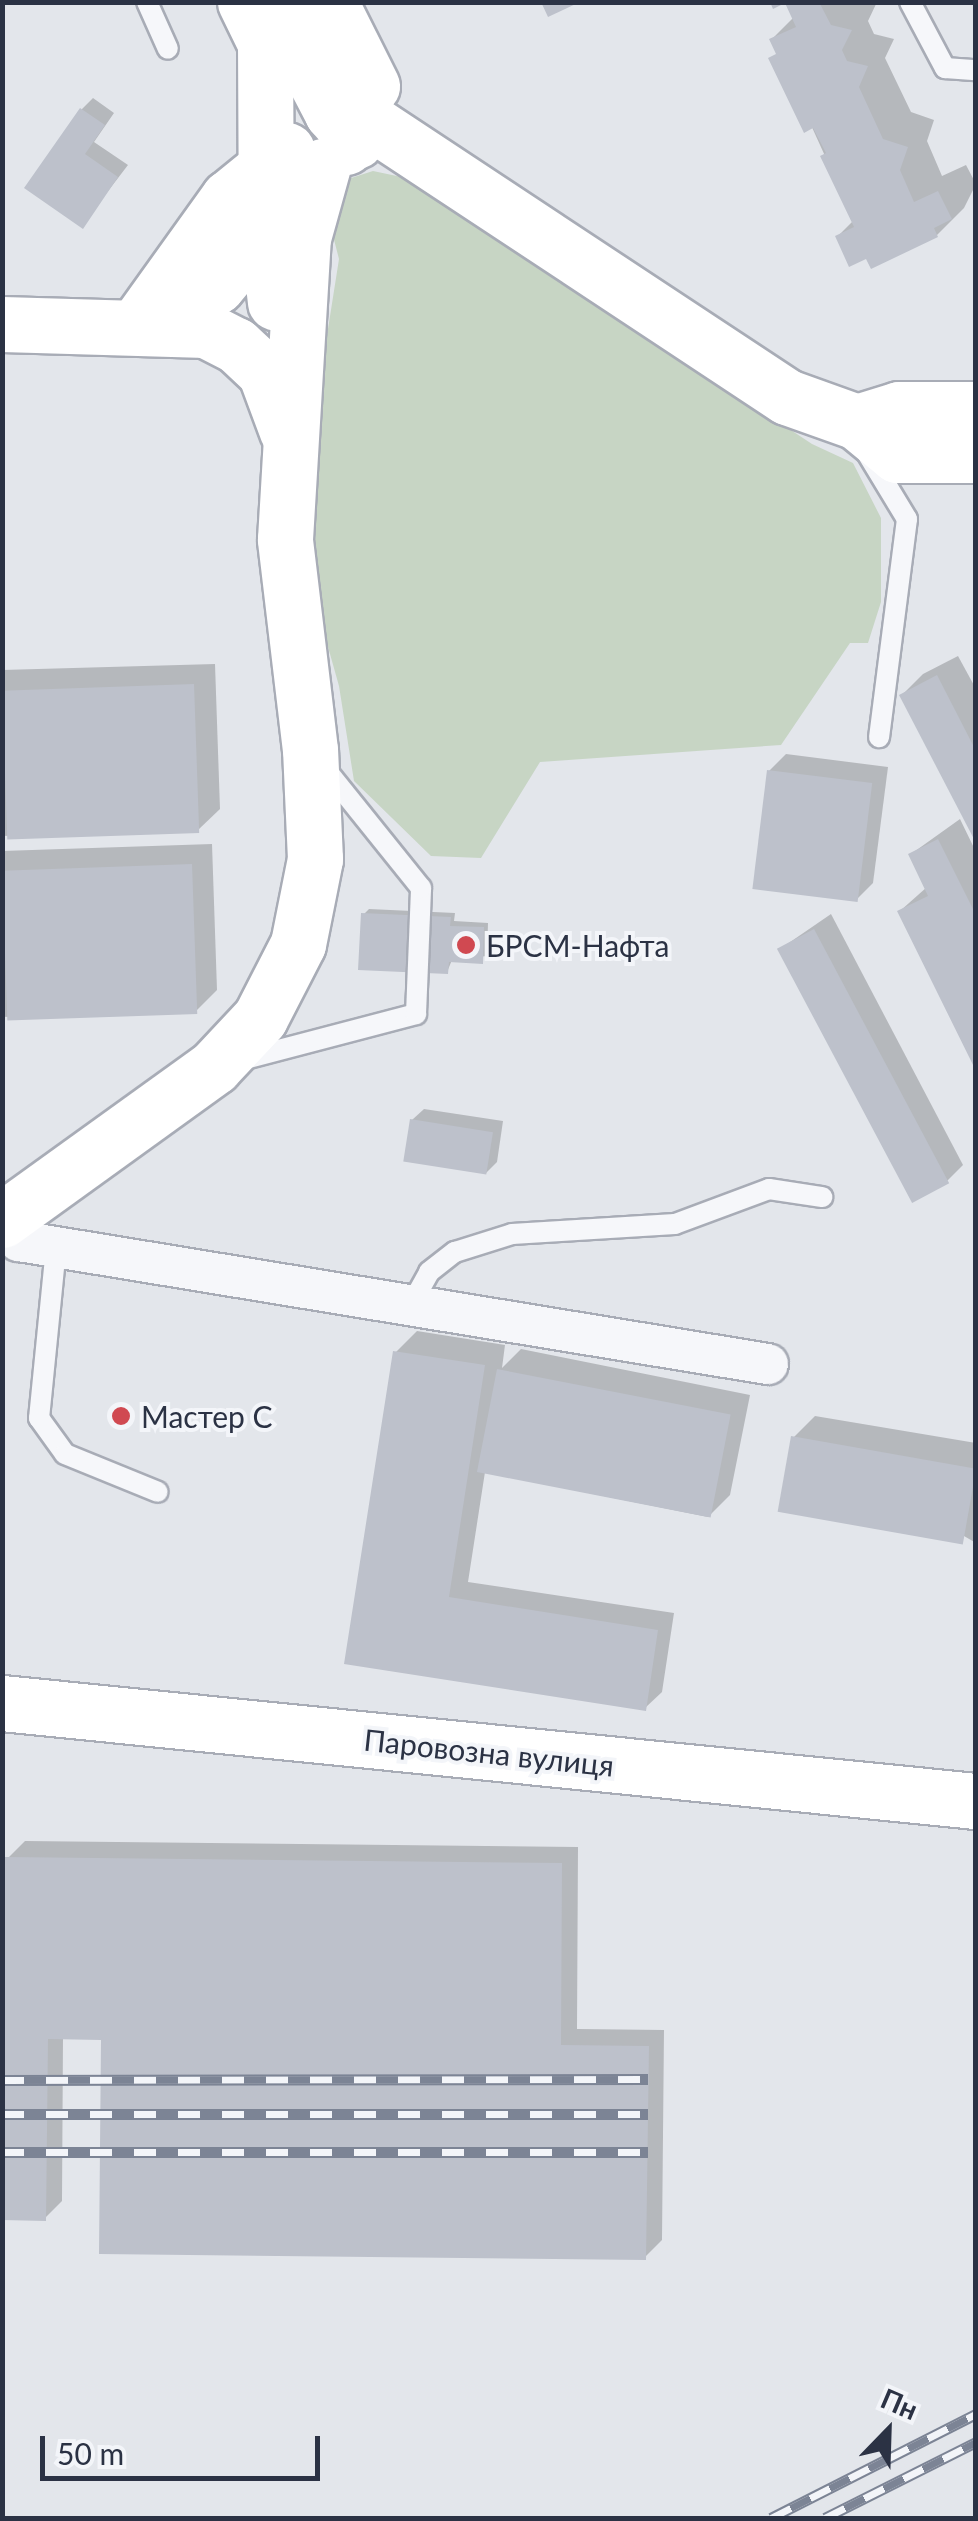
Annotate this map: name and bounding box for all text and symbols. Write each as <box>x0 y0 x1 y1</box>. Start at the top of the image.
place label: БРСМ-Нафта <box>486 927 669 963</box>
marker: БРСМ-Нафта <box>455 934 477 956</box>
place label: Мастер С <box>141 1398 273 1434</box>
marker: Мастер С <box>110 1405 132 1427</box>
street label: Паровозна вулиця <box>362 1721 616 1783</box>
north arrow <box>838 2381 938 2481</box>
text: Пн <box>876 2381 923 2426</box>
scale bar <box>45 2416 325 2478</box>
text: 50 m <box>57 2435 124 2471</box>

